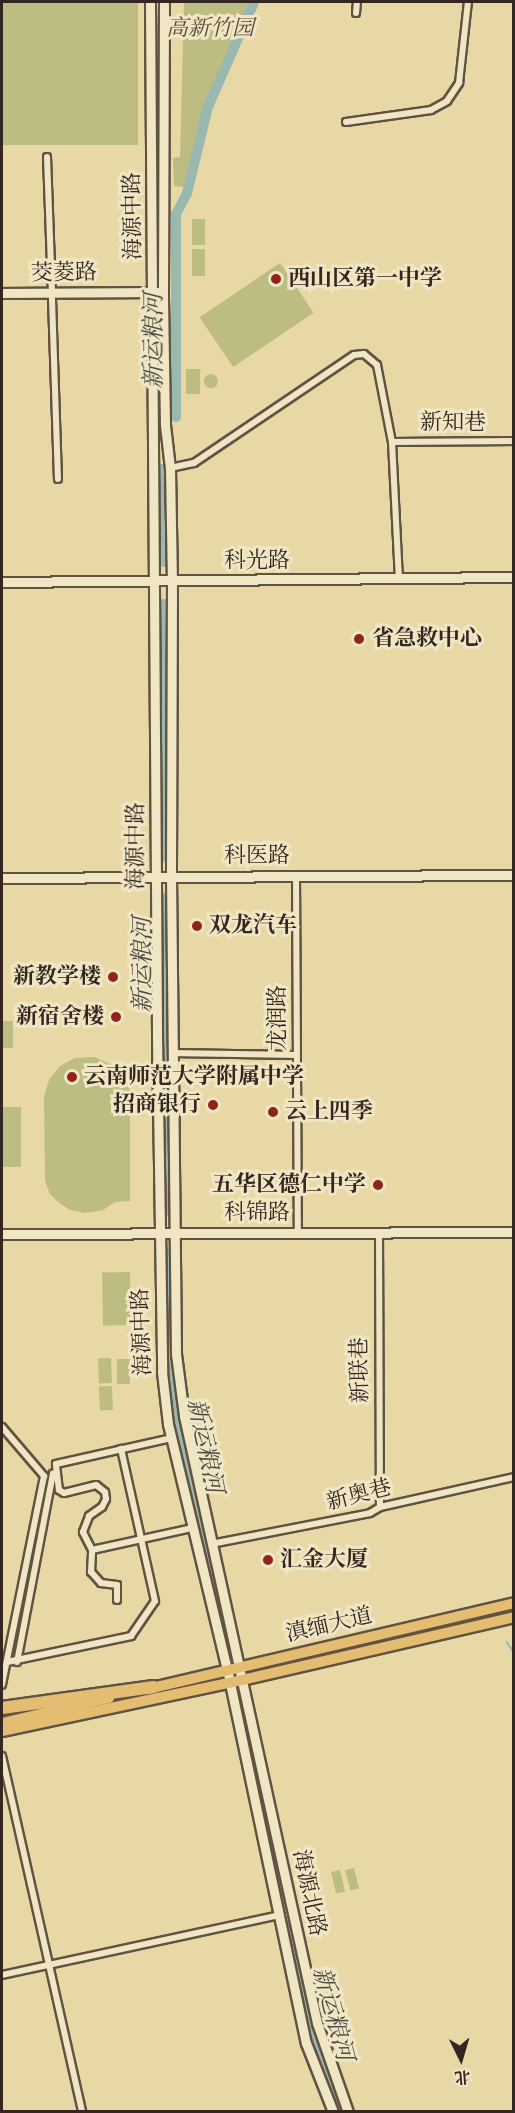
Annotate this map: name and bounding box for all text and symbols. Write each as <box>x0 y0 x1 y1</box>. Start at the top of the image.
park label: 高新竹园 <box>166 16 254 42</box>
street label: 海源中路 <box>119 172 147 260</box>
street label: 茭菱路 <box>31 259 97 287</box>
place label: 西山区第一中学 <box>288 266 442 292</box>
marker: 西山区第一中学 <box>269 272 283 286</box>
water label: 新运粮河 <box>141 293 169 389</box>
street label: 新知巷 <box>420 410 486 436</box>
street label: 科光路 <box>224 548 290 574</box>
place label: 省急救中心 <box>372 626 482 652</box>
marker: 省急救中心 <box>350 630 368 648</box>
street label: 海源中路 <box>123 802 149 890</box>
street label: 科医路 <box>224 843 290 869</box>
place label: 双龙汽车 <box>209 913 297 939</box>
water label: 新运粮河 <box>130 917 158 1013</box>
marker: 双龙汽车 <box>190 919 204 933</box>
place label: 新教学楼 <box>13 964 101 990</box>
marker: 新教学楼 <box>106 970 120 984</box>
street label: 龙润路 <box>265 985 291 1051</box>
place label: 新宿舍楼 <box>16 1004 104 1030</box>
marker: 新宿舍楼 <box>109 1010 123 1024</box>
place label: 云南师范大学附属中学 <box>84 1064 304 1090</box>
marker: 云南师范大学附属中学 <box>65 1070 79 1084</box>
place label: 招商银行 <box>113 1092 201 1118</box>
marker: 招商银行 <box>206 1098 220 1112</box>
place label: 云上四季 <box>285 1099 373 1125</box>
marker: 云上四季 <box>266 1105 280 1119</box>
place label: 五华区德仁中学 <box>212 1172 366 1198</box>
marker: 五华区德仁中学 <box>371 1178 385 1192</box>
street label: 科锦路 <box>224 1200 290 1226</box>
street label: 海源中路 <box>127 1288 157 1376</box>
street label: 新联巷 <box>346 1337 374 1403</box>
water label: 新运粮河 <box>180 1396 228 1496</box>
street label: 新奥巷 <box>324 1474 394 1516</box>
place label: 汇金大厦 <box>280 1547 368 1573</box>
marker: 汇金大厦 <box>261 1553 275 1567</box>
street label: 滇缅大道 <box>283 1602 375 1648</box>
street label: 海源北路 <box>287 1847 331 1939</box>
water label: 新运粮河 <box>306 1964 358 2064</box>
north arrow <box>431 2029 491 2089</box>
text: 北 <box>454 2066 471 2088</box>

